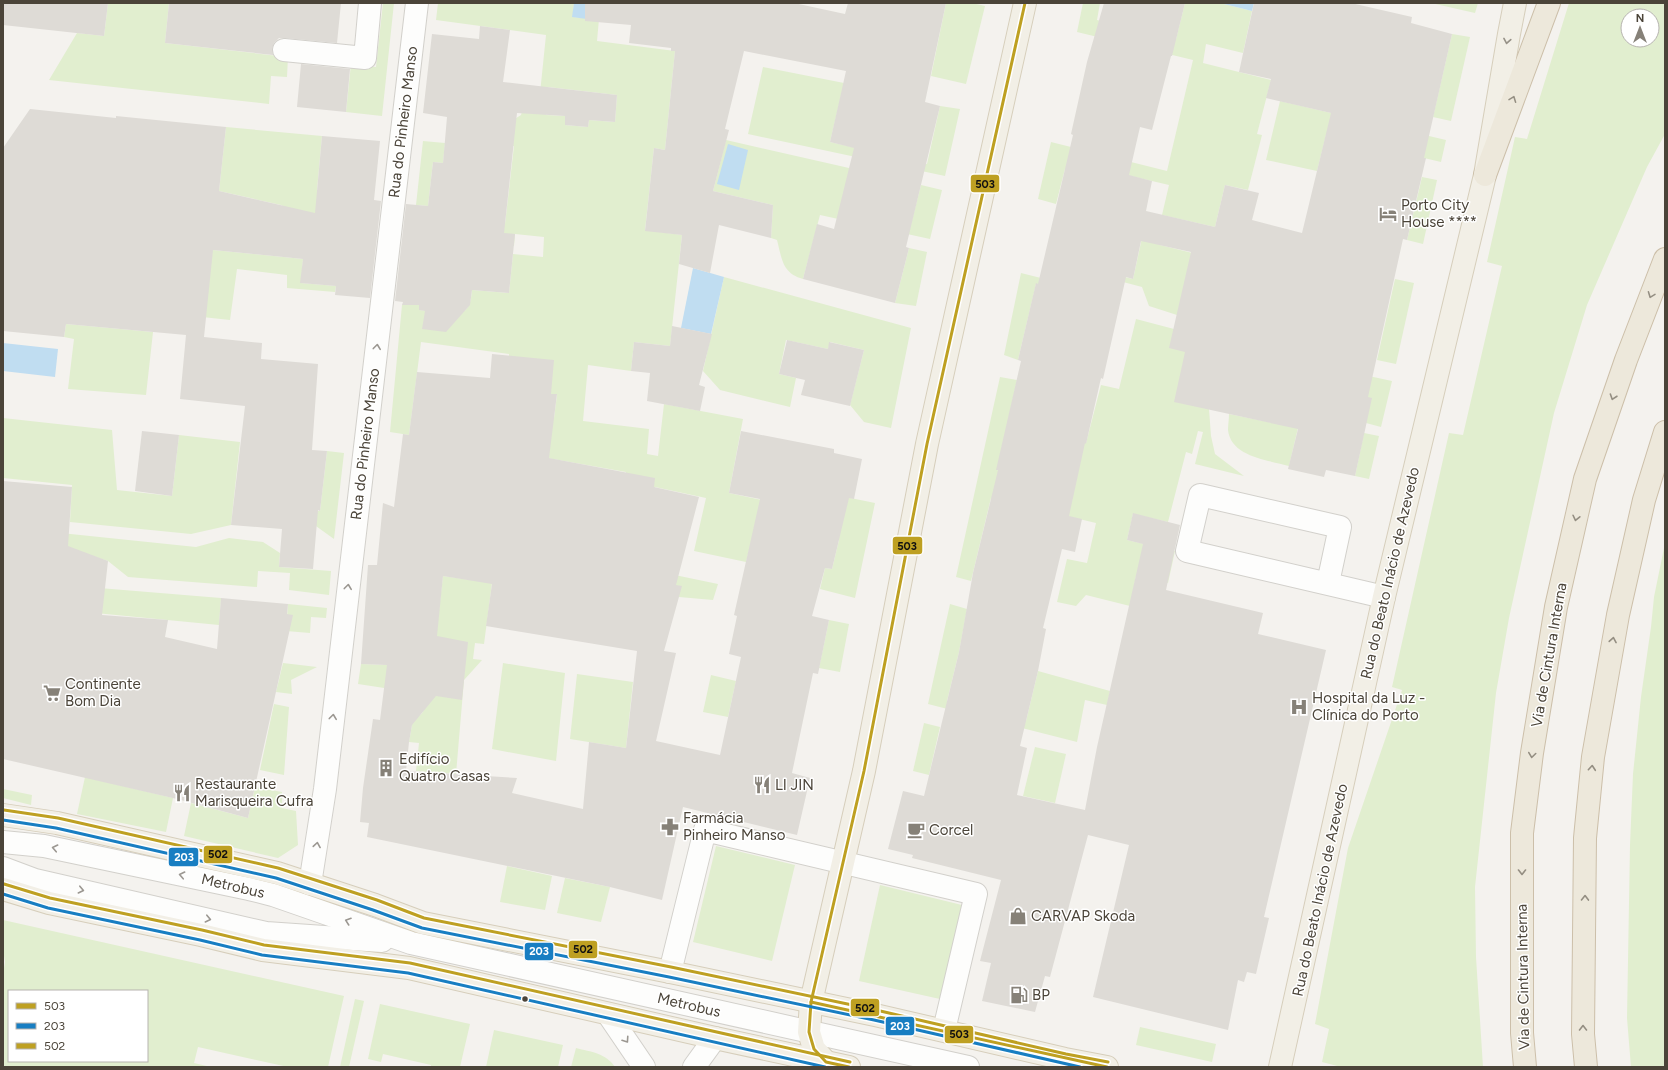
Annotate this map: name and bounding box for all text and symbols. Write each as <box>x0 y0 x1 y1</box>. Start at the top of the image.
north arrow <box>1620 8 1660 48</box>
text: N <box>1636 12 1644 25</box>
one-way arrow <box>1503 38 1512 44</box>
street label: Rua do Pinheiro Manso <box>385 45 421 199</box>
one-way arrow <box>1509 95 1517 102</box>
line badge: 503 <box>970 174 1000 193</box>
text: 503 <box>975 178 995 191</box>
place label: Porto City House **** <box>1401 196 1477 231</box>
hotel icon: Porto City House **** <box>1378 204 1398 224</box>
one-way arrow <box>1647 292 1655 299</box>
one-way arrow <box>372 344 381 350</box>
street label: Rua do Pinheiro Manso <box>347 367 383 521</box>
one-way arrow <box>1609 393 1618 400</box>
street label: Rua do Beato Inácio de Azevedo <box>1357 465 1423 681</box>
one-way arrow <box>1572 514 1581 521</box>
line badge: 503 <box>892 536 923 555</box>
text: 503 <box>897 540 917 553</box>
street label: Via de Cintura Interna <box>1527 581 1571 729</box>
one-way arrow <box>343 584 352 591</box>
one-way arrow <box>1609 637 1617 643</box>
place label: Continente Bom Dia <box>65 675 141 710</box>
supermarket icon: Continente Bom Dia <box>42 683 62 703</box>
place label: Hospital da Luz - Clínica do Porto <box>1312 689 1425 724</box>
hospital icon: Hospital da Luz - Clínica do Porto <box>1289 697 1309 717</box>
one-way arrow <box>328 714 337 720</box>
place label: Edifício Quatro Casas <box>399 750 490 785</box>
one-way arrow <box>1528 752 1537 758</box>
building icon: Edifício Quatro Casas <box>376 758 396 778</box>
one-way arrow <box>1587 765 1596 772</box>
place label: Restaurante Marisqueira Cufra <box>195 775 313 810</box>
restaurant icon: LI JIN <box>752 775 772 795</box>
place label: LI JIN <box>775 776 814 794</box>
street label: Rua do Beato Inácio de Azevedo <box>1289 782 1351 998</box>
restaurant icon: Restaurante Marisqueira Cufra <box>172 783 192 803</box>
place label: Farmácia Pinheiro Manso <box>683 809 786 844</box>
pharmacy icon: Farmácia Pinheiro Manso <box>660 817 680 837</box>
cafe icon: Corcel <box>906 820 926 840</box>
place label: Corcel <box>929 821 973 839</box>
one-way arrow <box>312 842 320 849</box>
one-way arrow <box>52 845 58 853</box>
line badge: 502 <box>203 845 233 864</box>
line badge: 203 <box>168 847 199 867</box>
text: 502 <box>208 848 228 861</box>
text: 203 <box>174 851 194 864</box>
one-way arrow <box>1518 869 1526 875</box>
street label: Metrobus <box>200 870 266 902</box>
one-way arrow <box>179 871 185 879</box>
one-way arrow <box>78 886 84 894</box>
one-way arrow <box>1581 895 1589 901</box>
street label: Via de Cintura Interna <box>1513 904 1533 1050</box>
shop icon: CARVAP Skoda <box>1008 906 1028 926</box>
place label: CARVAP Skoda <box>1031 907 1135 925</box>
one-way arrow <box>204 914 211 922</box>
one-way arrow <box>344 917 351 926</box>
line badge: 502 <box>568 940 598 959</box>
line badge: 203 <box>524 942 554 961</box>
text: 502 <box>573 943 593 956</box>
text: 203 <box>529 945 549 958</box>
fuel station icon: BP <box>1009 985 1029 1005</box>
place label: BP <box>1032 986 1050 1004</box>
street label: Metrobus <box>656 989 722 1021</box>
legend <box>8 990 148 1062</box>
unlabelled marker <box>520 994 530 1004</box>
line badge: 502 <box>850 998 880 1017</box>
text: 503 <box>44 999 65 1013</box>
text: 502 <box>855 1002 875 1015</box>
line badge: 203 <box>885 1016 915 1036</box>
text: 203 <box>44 1019 65 1033</box>
text: 203 <box>890 1020 910 1033</box>
line badge: 503 <box>944 1025 974 1044</box>
one-way arrow <box>1579 1025 1587 1031</box>
text: 503 <box>949 1028 969 1041</box>
one-way arrow <box>621 1036 628 1043</box>
text: 502 <box>44 1039 65 1053</box>

